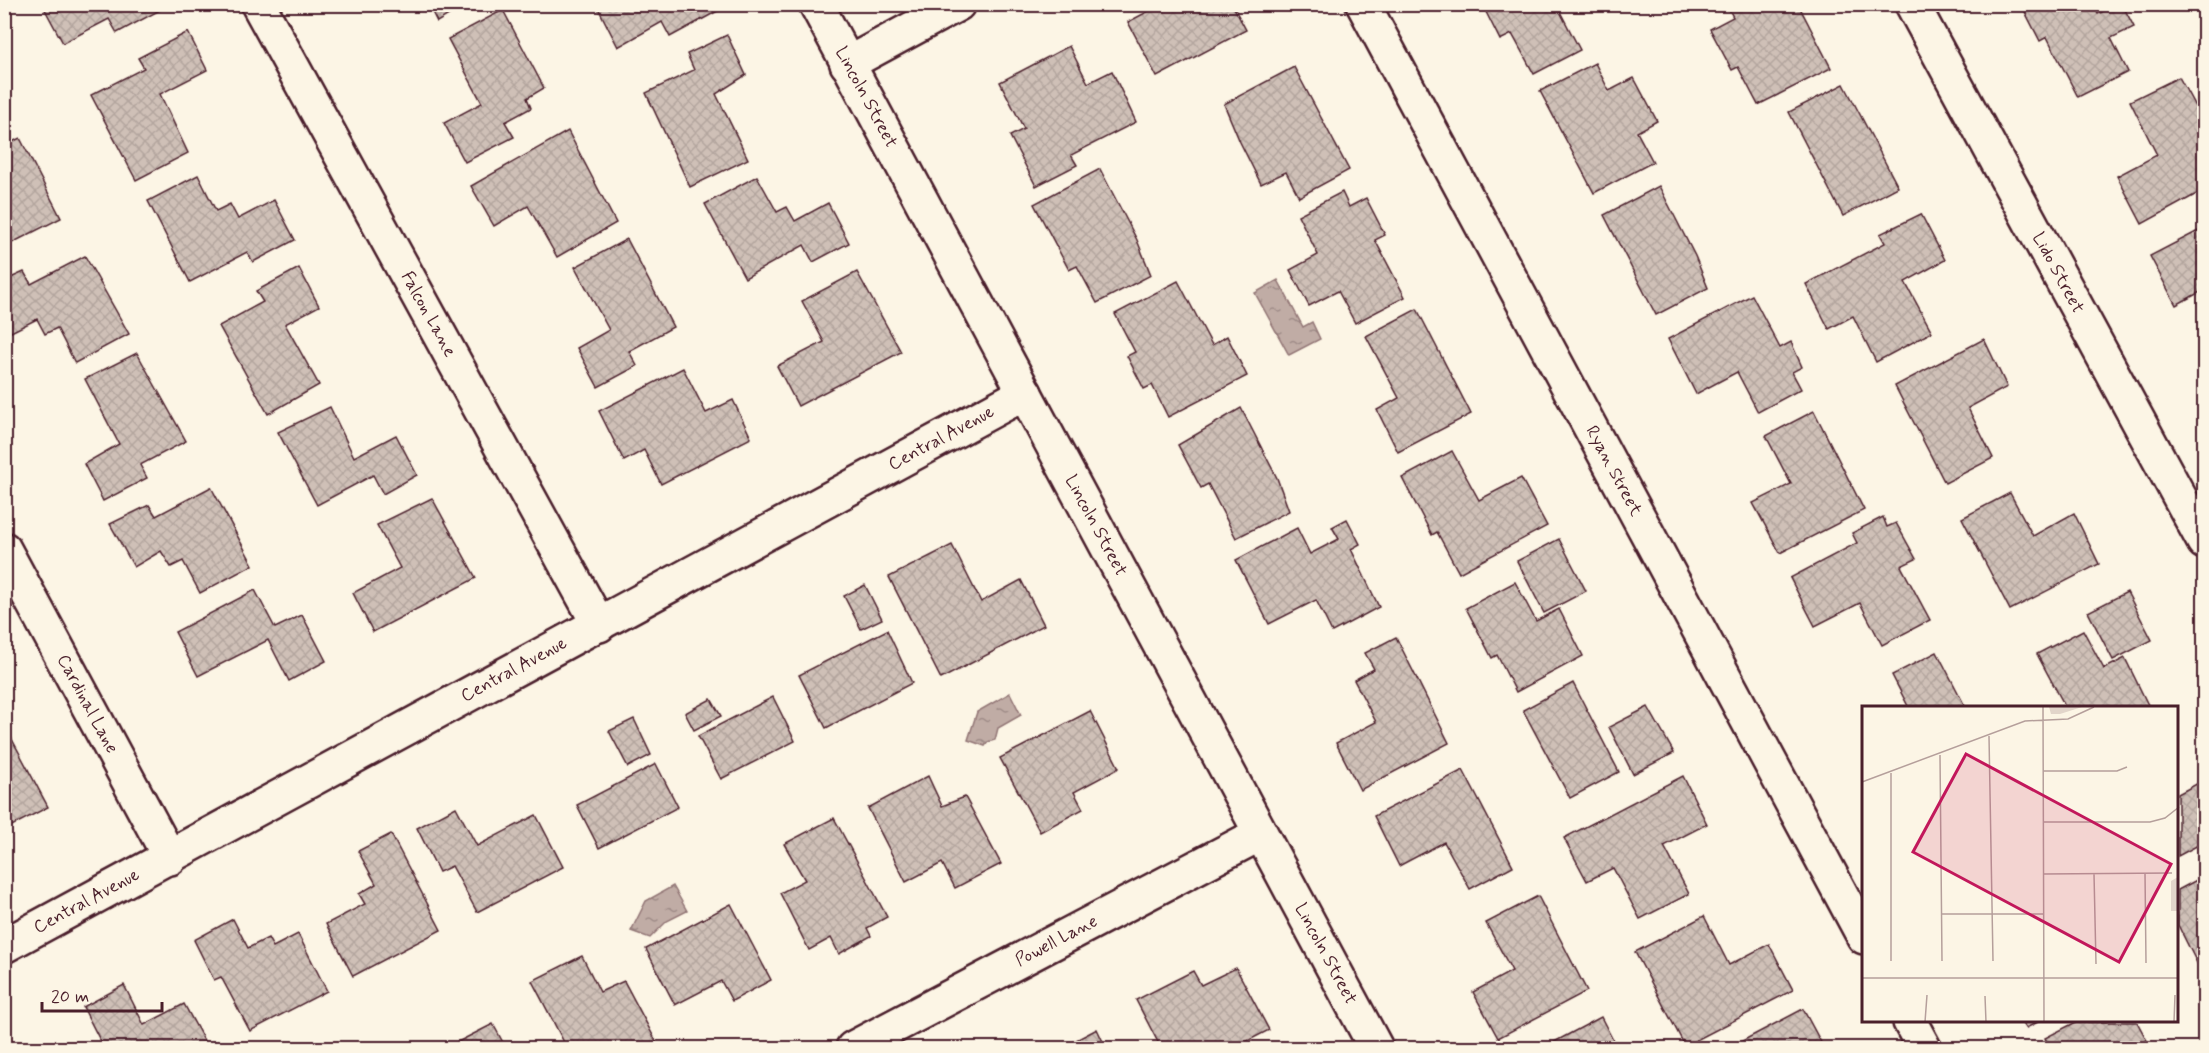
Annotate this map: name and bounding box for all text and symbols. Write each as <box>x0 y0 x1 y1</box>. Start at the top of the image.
street label: Lincoln Street <box>829 43 903 152</box>
street label: Lido Street <box>2026 228 2090 318</box>
street label: Falcon Lane <box>395 267 462 362</box>
street label: Central Avenue <box>884 400 999 477</box>
street label: Ryan Street <box>1580 421 1648 521</box>
street label: Lincoln Street <box>1059 471 1133 581</box>
street label: Central Avenue <box>457 631 571 708</box>
street label: Cardinal Lane <box>51 650 124 758</box>
inset map <box>1862 706 2179 1023</box>
street label: Central Avenue <box>29 863 144 940</box>
street label: Lincoln Street <box>1289 899 1363 1009</box>
street label: Powell Lane <box>1011 909 1102 973</box>
scale bar <box>42 975 162 1013</box>
text: 20 m <box>51 985 89 1009</box>

